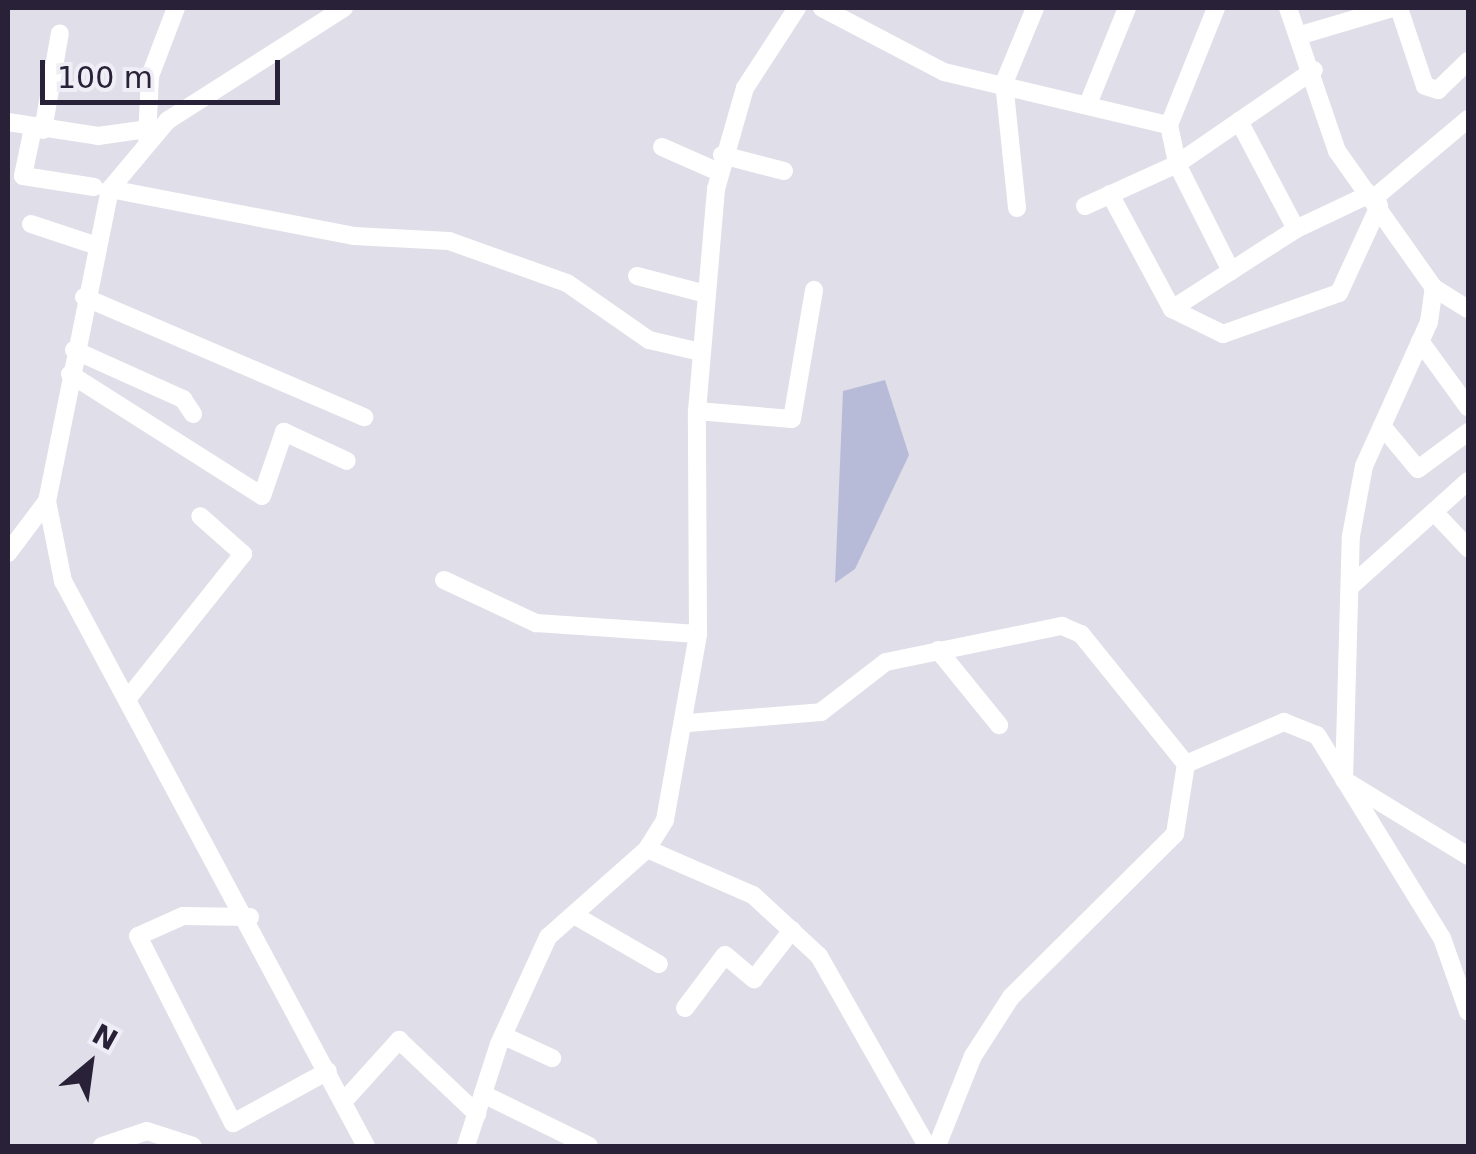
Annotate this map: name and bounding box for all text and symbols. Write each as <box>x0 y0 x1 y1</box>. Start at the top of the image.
scale bar <box>45 40 285 102</box>
text: 100 m <box>57 60 153 95</box>
north arrow <box>40 1014 140 1114</box>
text: N <box>87 1017 123 1057</box>

